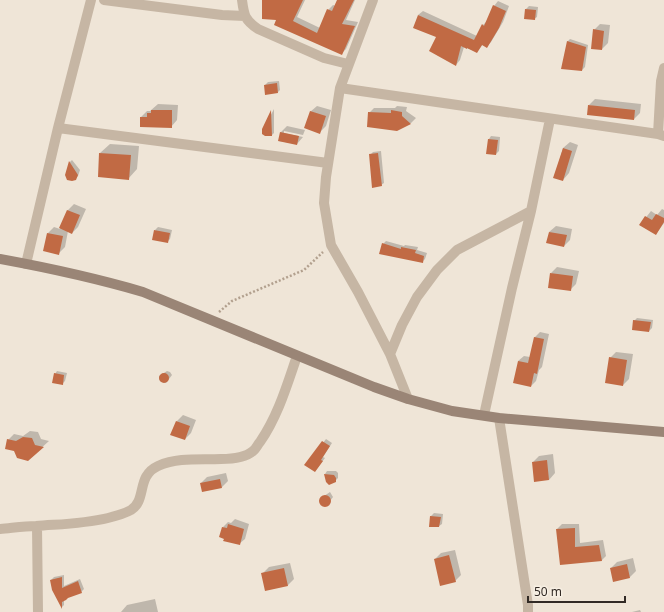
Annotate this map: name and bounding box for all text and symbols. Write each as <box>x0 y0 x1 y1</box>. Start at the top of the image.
scale bar <box>528 578 625 604</box>
text: 50 m <box>534 583 562 600</box>

